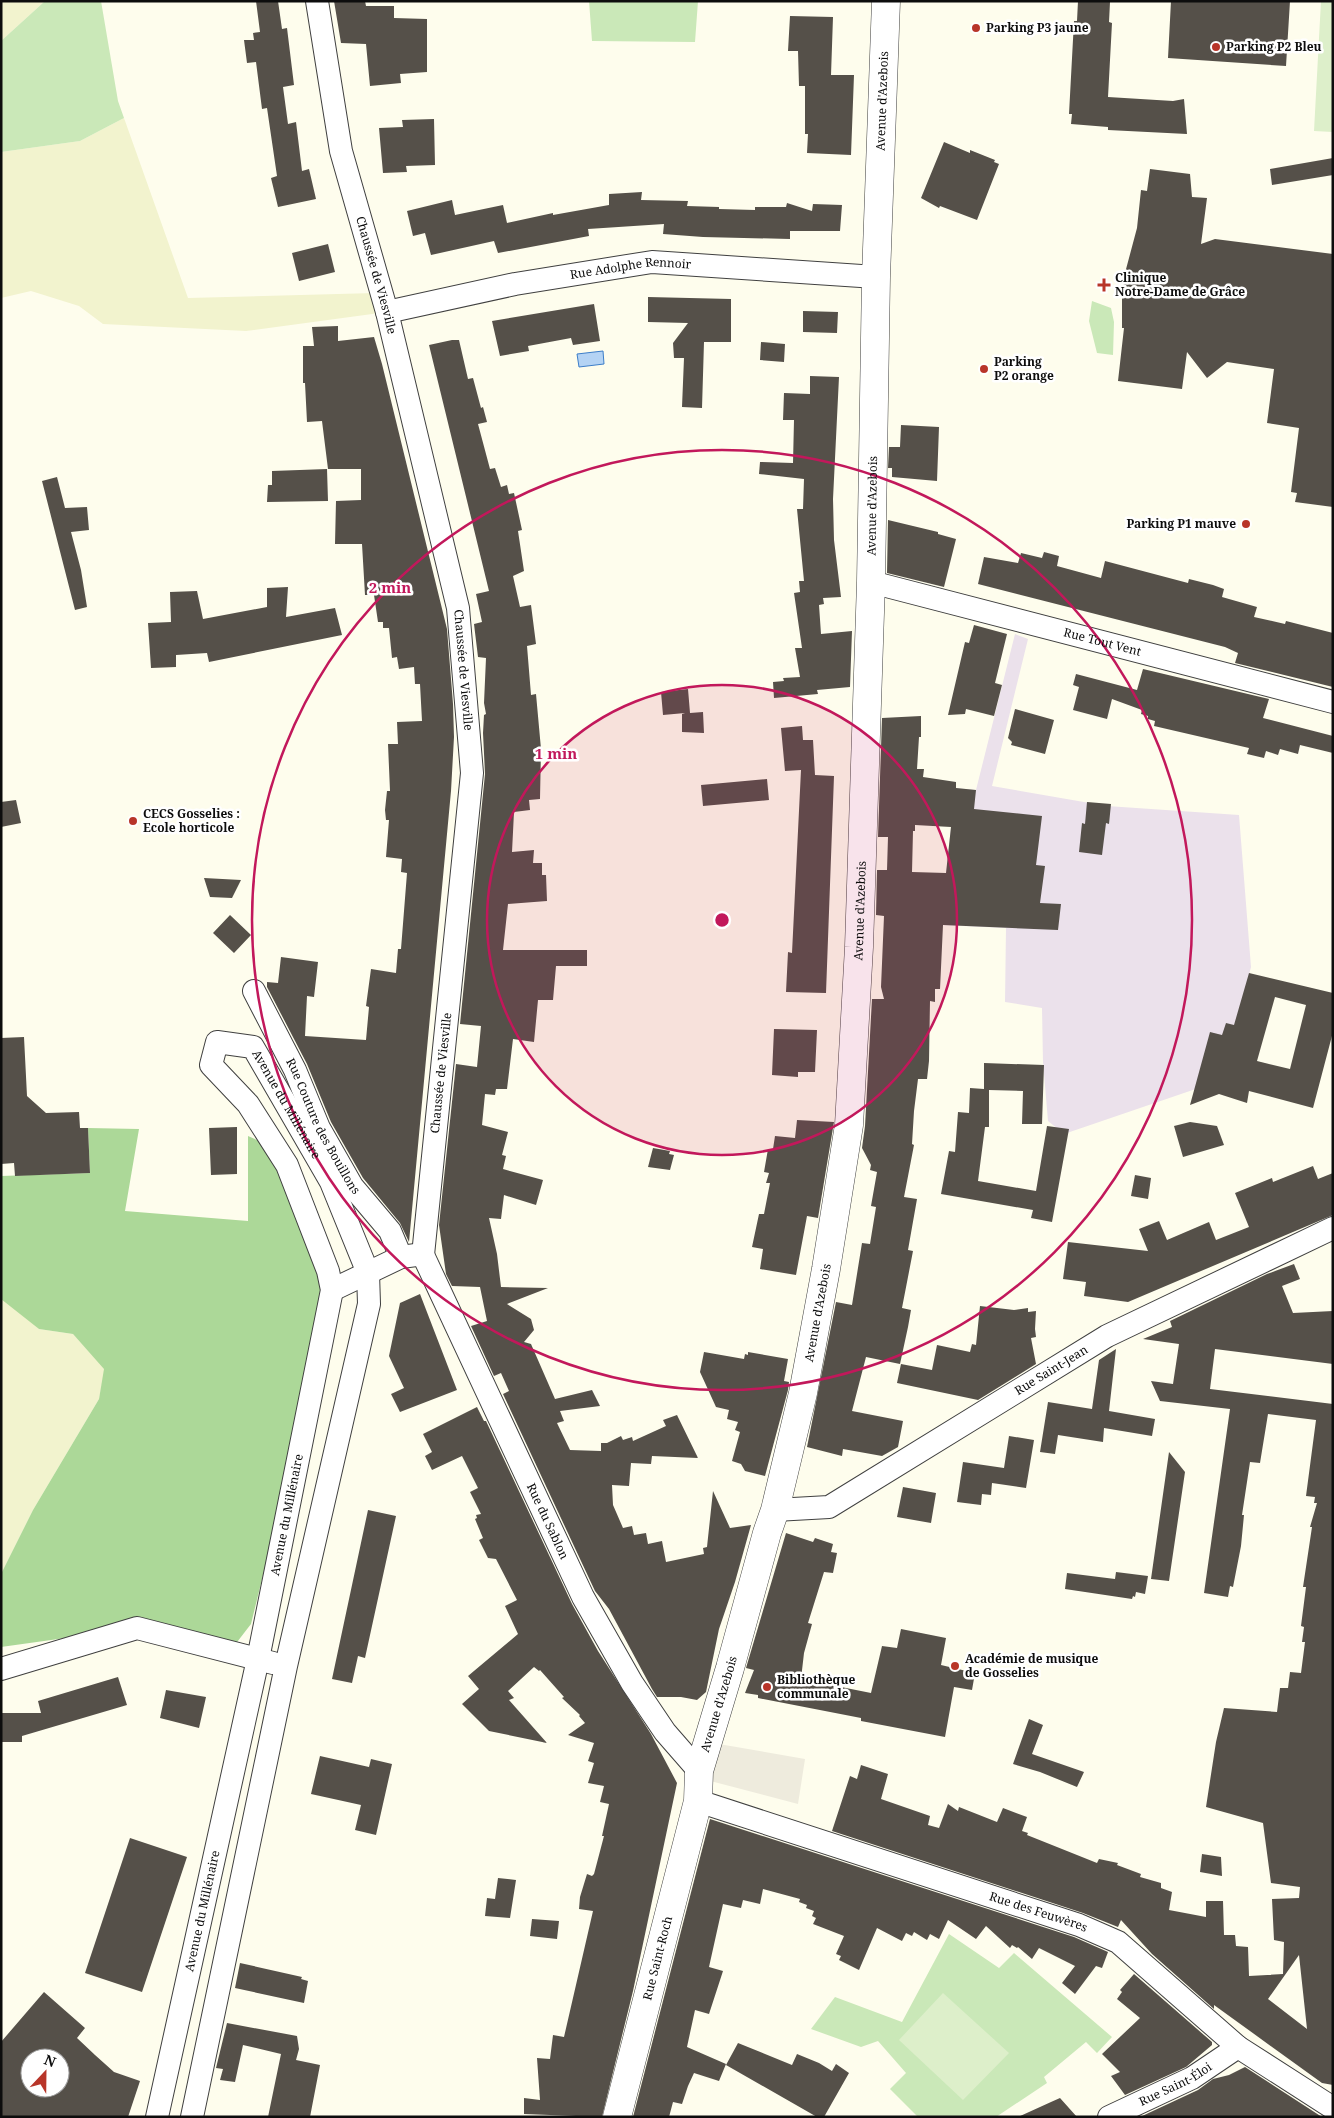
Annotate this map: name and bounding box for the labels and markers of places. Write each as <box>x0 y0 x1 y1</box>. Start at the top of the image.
place label: Parking P3 jaune <box>986 19 1089 36</box>
marker: Parking P3 jaune <box>970 22 982 34</box>
place label: Parking P2 Bleu <box>1226 38 1322 55</box>
marker: Parking P2 Bleu <box>1210 41 1222 53</box>
place label: Clinique Notre-Dame de Grâce <box>1115 269 1245 300</box>
marker: Clinique Notre-Dame de Grâce <box>1097 278 1111 292</box>
place label: Parking P2 orange <box>994 353 1054 384</box>
marker: Parking P2 orange <box>978 363 990 375</box>
place label: Parking P1 mauve <box>1126 515 1236 532</box>
marker: Parking P1 mauve <box>1240 518 1252 530</box>
place label: CECS Gosselies : Ecole horticole <box>143 805 240 836</box>
marker: CECS Gosselies : Ecole horticole <box>127 815 139 827</box>
centre of rings <box>713 911 731 929</box>
place label: Académie de musique de Gosselies <box>965 1650 1098 1681</box>
marker: Académie de musique de Gosselies <box>949 1660 961 1672</box>
place label: Bibliothèque communale <box>777 1671 855 1702</box>
marker: Bibliothèque communale <box>761 1681 773 1693</box>

